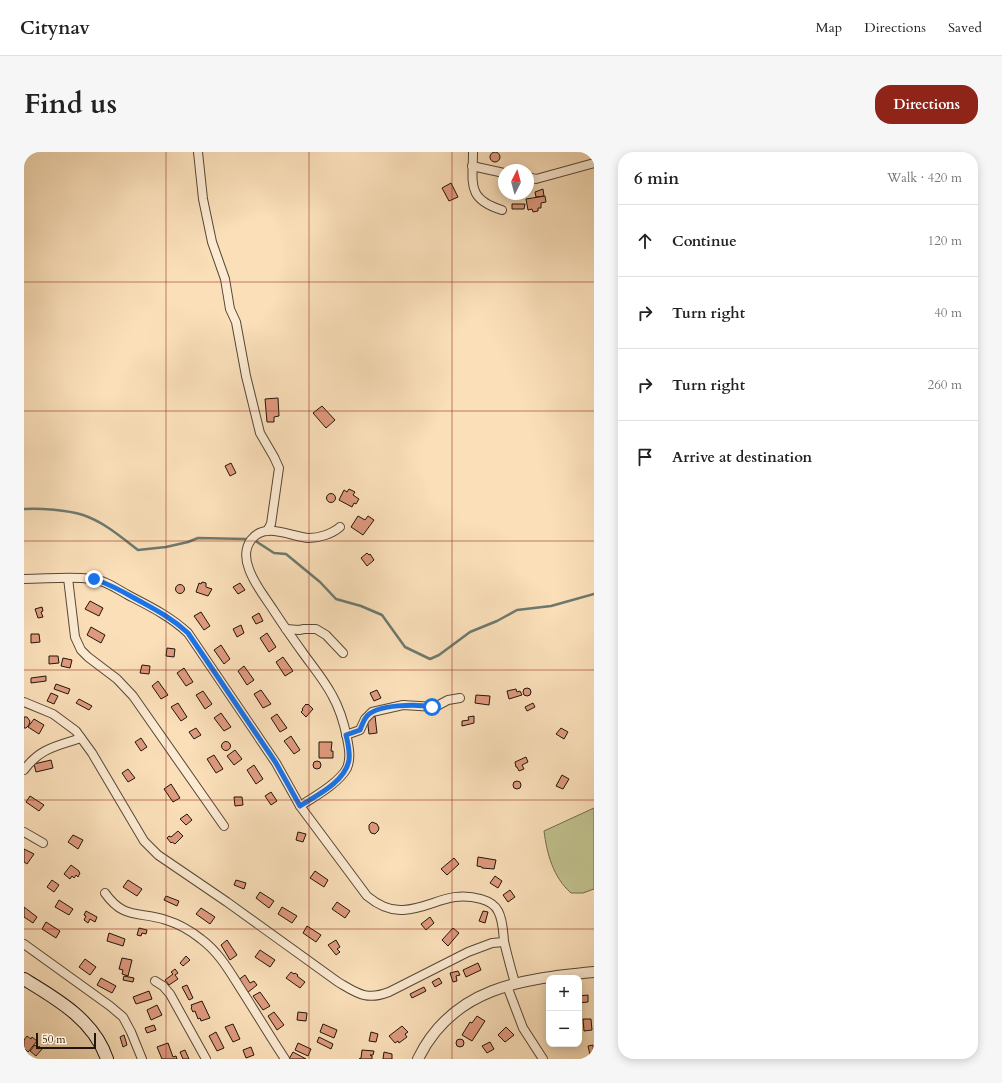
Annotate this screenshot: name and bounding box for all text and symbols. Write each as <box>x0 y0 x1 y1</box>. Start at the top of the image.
text: Citynav <box>20 15 90 41</box>
text: Map <box>816 18 842 37</box>
text: Directions <box>864 18 926 37</box>
text: Saved <box>948 18 982 37</box>
text: Find us <box>24 85 117 123</box>
button: Directions <box>875 85 978 124</box>
north arrow <box>498 164 534 200</box>
text: 6 min <box>634 167 679 190</box>
text: Walk · 420 m <box>887 169 962 187</box>
icon: ahead <box>634 230 656 252</box>
text: Continue <box>672 231 737 251</box>
text: 120 m <box>928 232 962 250</box>
icon: right <box>634 302 656 324</box>
text: Turn right <box>672 303 745 323</box>
text: 40 m <box>934 304 962 322</box>
icon: right <box>634 374 656 396</box>
text: Turn right <box>672 375 745 395</box>
text: 260 m <box>928 376 962 394</box>
icon: arrive <box>634 446 656 468</box>
text: Arrive at destination <box>672 447 812 467</box>
route end <box>85 570 103 588</box>
route start <box>423 698 441 716</box>
map controls <box>546 975 582 1047</box>
button: + <box>546 975 582 1011</box>
button: − <box>546 1011 582 1047</box>
scale bar <box>36 1031 96 1050</box>
text: 50 m <box>42 1032 66 1047</box>

